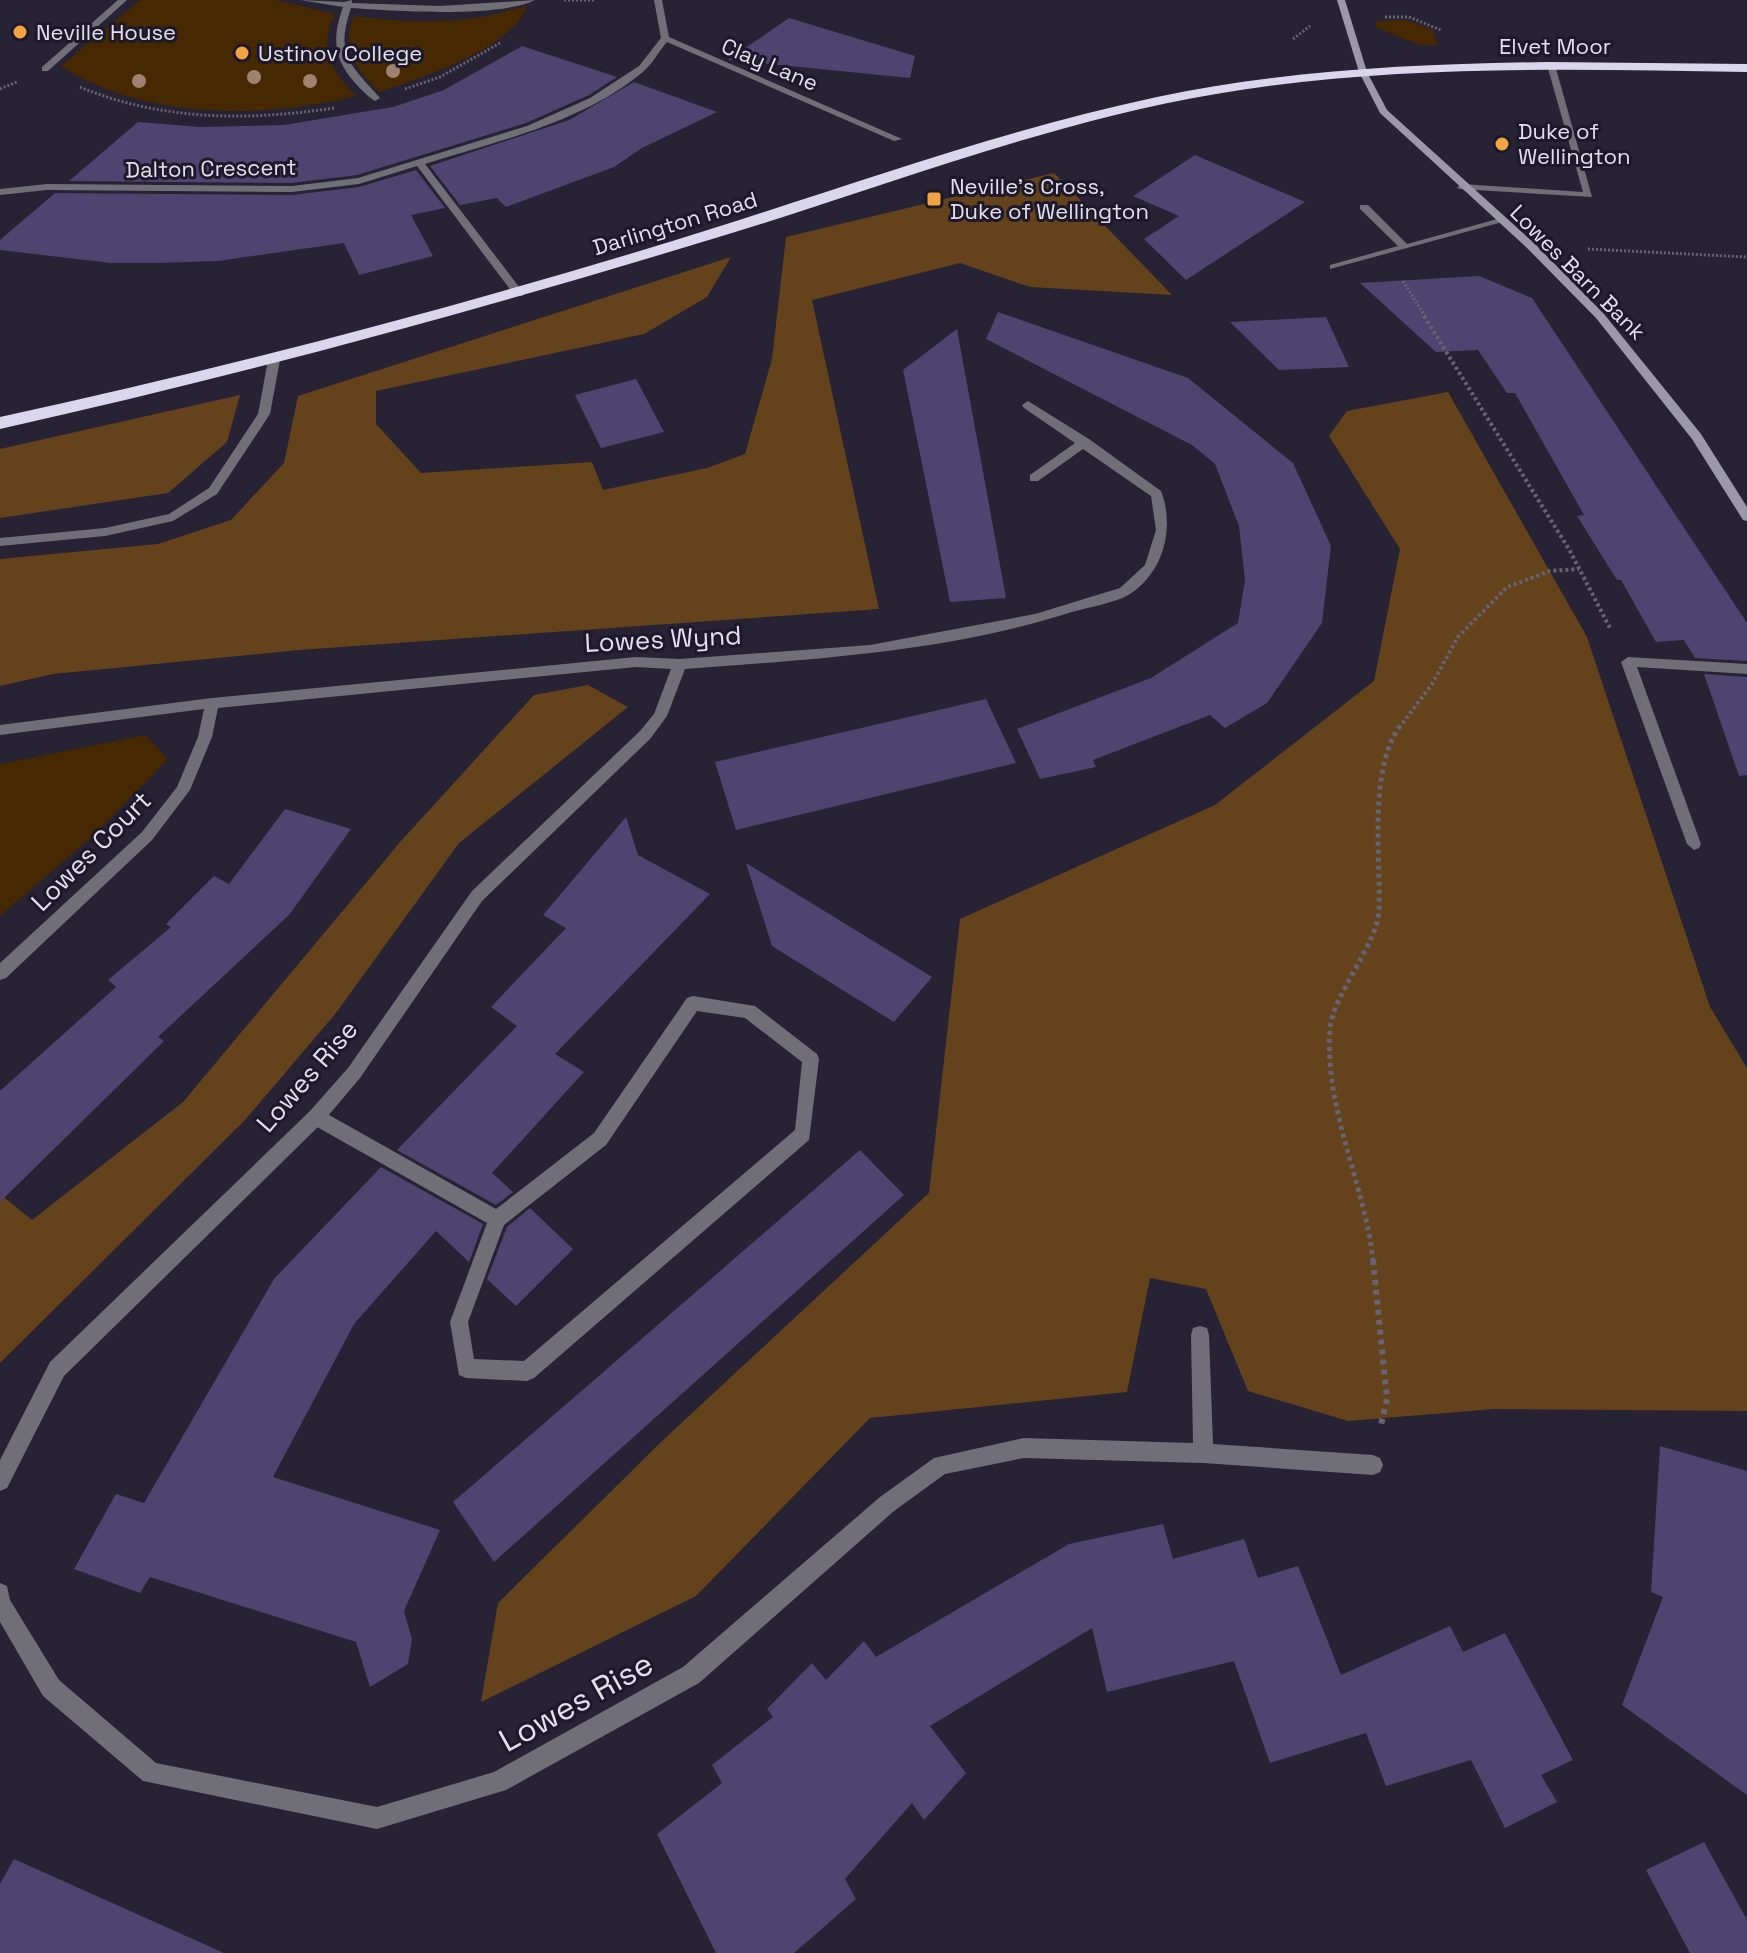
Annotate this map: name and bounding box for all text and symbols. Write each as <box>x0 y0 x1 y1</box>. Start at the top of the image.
place label: Neville House <box>36 18 176 46</box>
marker: Neville House <box>11 23 29 41</box>
street label: Clay Lane <box>717 31 823 97</box>
street label: Elvet Moor <box>1499 32 1611 60</box>
place label: Ustinov College <box>258 39 422 67</box>
marker: Ustinov College <box>233 44 251 62</box>
place label: Duke of Wellington <box>1518 117 1631 170</box>
marker: Duke of Wellington <box>1493 135 1511 153</box>
street label: Dalton Crescent <box>125 153 297 183</box>
place label: Neville's Cross, Duke of Wellington <box>950 172 1149 225</box>
street label: Darlington Road <box>589 185 761 261</box>
marker: Neville's Cross, Duke of Wellington <box>925 190 943 208</box>
street label: Lowes Barn Bank <box>1504 198 1652 346</box>
street label: Lowes Wynd <box>584 618 742 660</box>
street label: Lowes Court <box>24 784 158 918</box>
street label: Lowes Rise <box>249 1013 365 1139</box>
street label: Lowes Rise <box>492 1643 660 1761</box>

